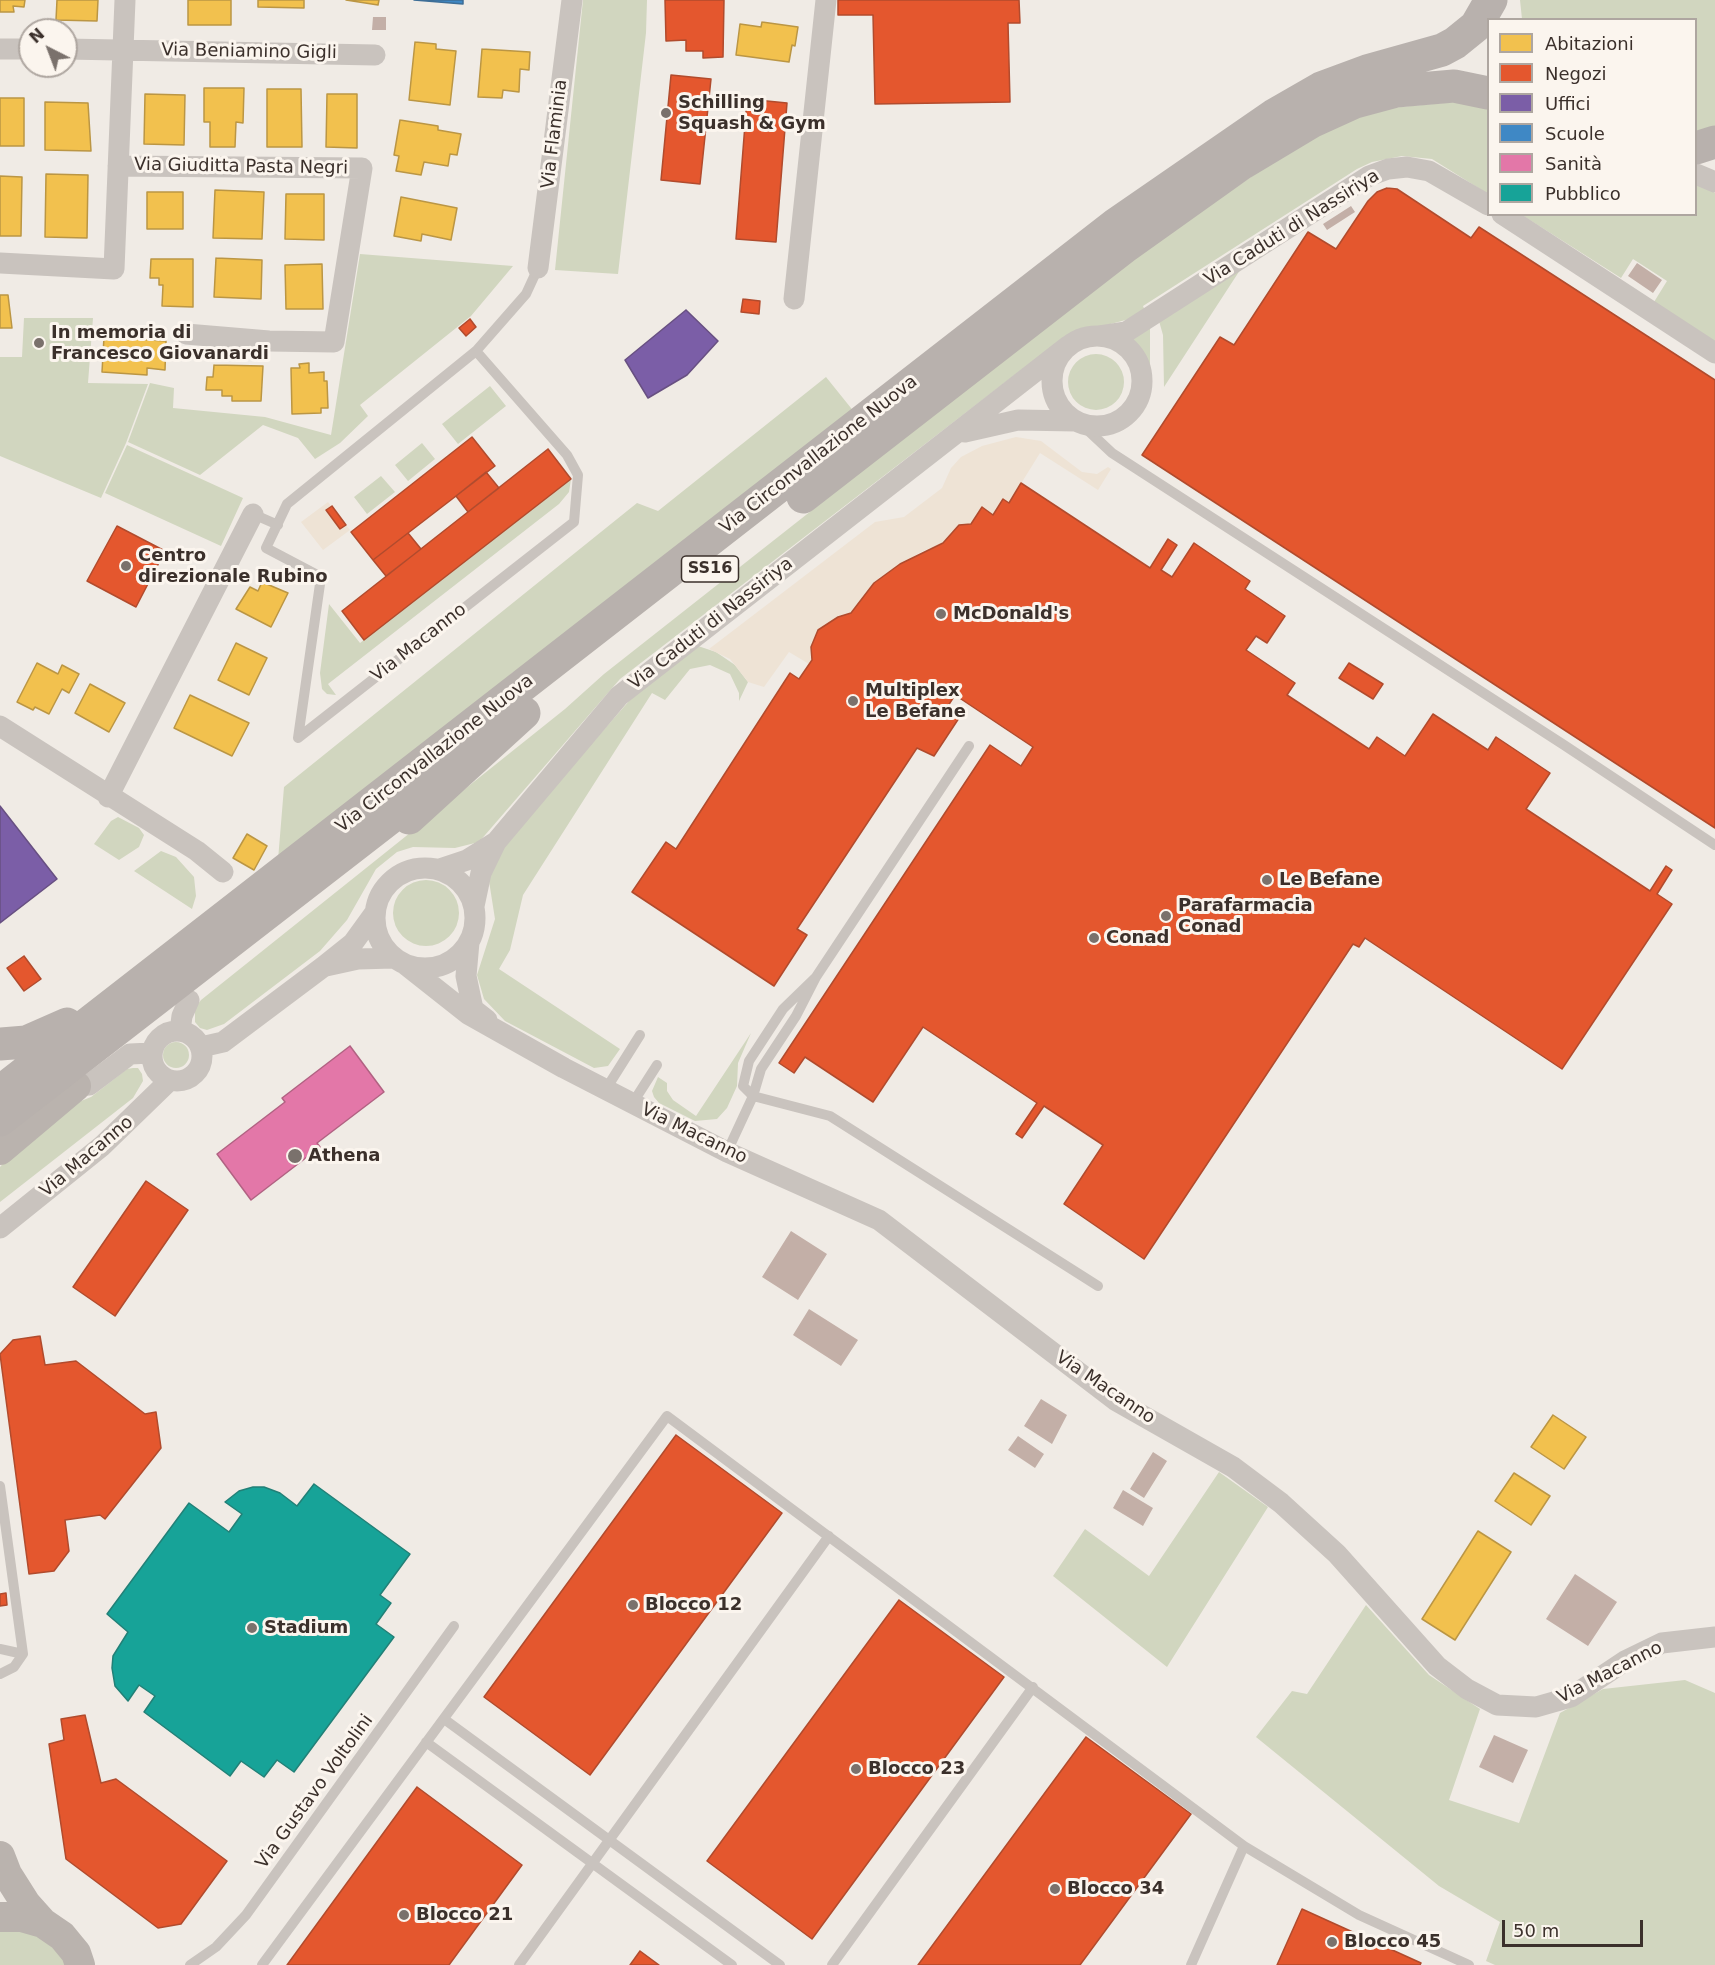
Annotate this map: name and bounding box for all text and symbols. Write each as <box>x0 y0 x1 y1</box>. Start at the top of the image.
north arrow <box>18 18 78 78</box>
legend <box>1487 18 1697 216</box>
text: N <box>26 24 48 47</box>
text: Abitazioni <box>1545 33 1634 54</box>
street label: Via Beniamino Gigli <box>161 40 337 64</box>
text: Negozi <box>1545 63 1606 84</box>
street label: Via Flaminia <box>538 78 572 190</box>
place label: Schilling Squash & Gym <box>678 92 826 134</box>
text: Uffici <box>1545 93 1590 114</box>
marker: Schilling Squash & Gym <box>659 106 673 120</box>
text: Scuole <box>1545 123 1605 144</box>
text: Sanità <box>1545 153 1602 174</box>
street label: Via Giuditta Pasta Negri <box>134 154 348 180</box>
street label: Via Caduti di Nassiriya <box>1200 165 1384 291</box>
text: Pubblico <box>1545 183 1621 204</box>
place label: In memoria di Francesco Giovanardi <box>51 322 269 364</box>
marker: In memoria di Francesco Giovanardi <box>32 336 46 350</box>
street label: Via Circonvallazione Nuova <box>716 371 922 539</box>
place label: Centro direzionale Rubino <box>138 545 328 588</box>
street label: Via Caduti di Nassiriya <box>625 553 797 695</box>
road number: SS16 <box>682 556 738 582</box>
marker: Centro direzionale Rubino <box>119 559 133 573</box>
street label: Via Macanno <box>367 599 471 687</box>
place label: McDonald's <box>953 603 1069 625</box>
marker: McDonald's <box>934 607 948 621</box>
street label: Via Circonvallazione Nuova <box>332 670 538 838</box>
place label: Multiplex Le Befane <box>865 680 966 722</box>
marker: Multiplex Le Befane <box>846 694 860 708</box>
place label: Le Befane <box>1279 869 1380 891</box>
marker: Le Befane <box>1260 873 1274 887</box>
place label: Parafarmacia Conad <box>1178 895 1313 938</box>
marker: Parafarmacia Conad <box>1159 909 1173 923</box>
place label: Conad <box>1106 927 1169 949</box>
marker: Conad <box>1087 931 1101 945</box>
street label: Via Macanno <box>638 1099 750 1169</box>
street label: Via Macanno <box>36 1112 138 1202</box>
place label: Athena <box>308 1145 381 1167</box>
marker: Athena <box>286 1147 304 1165</box>
street label: Via Macanno <box>1051 1347 1159 1429</box>
place label: Blocco 12 <box>645 1594 742 1616</box>
marker: Blocco 12 <box>626 1598 640 1612</box>
place label: Stadium <box>264 1617 348 1639</box>
marker: Stadium <box>245 1621 259 1635</box>
street label: Via Macanno <box>1554 1637 1666 1709</box>
street label: Via Gustavo Voltolini <box>252 1711 378 1873</box>
place label: Blocco 23 <box>868 1758 965 1780</box>
marker: Blocco 23 <box>849 1762 863 1776</box>
place label: Blocco 34 <box>1067 1878 1164 1900</box>
marker: Blocco 34 <box>1048 1882 1062 1896</box>
place label: Blocco 21 <box>416 1904 513 1926</box>
marker: Blocco 21 <box>397 1908 411 1922</box>
scale bar <box>1505 1908 1646 1946</box>
text: 50 m <box>1513 1920 1559 1941</box>
place label: Blocco 45 <box>1344 1931 1441 1953</box>
marker: Blocco 45 <box>1325 1935 1339 1949</box>

